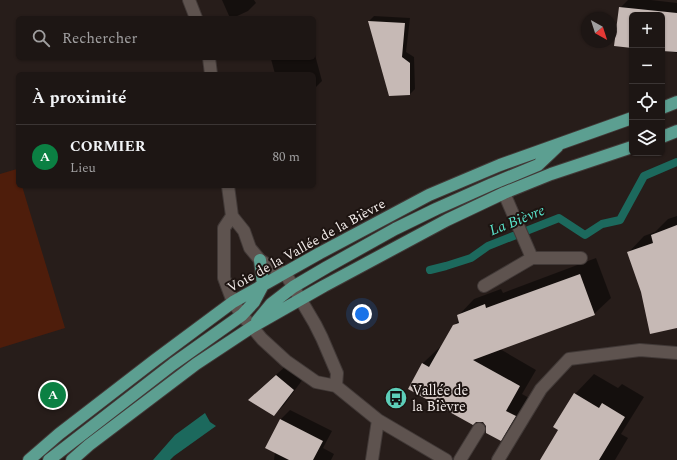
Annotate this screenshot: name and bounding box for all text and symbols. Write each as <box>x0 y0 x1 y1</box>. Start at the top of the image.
north arrow <box>581 12 617 48</box>
map controls <box>629 12 665 156</box>
button: + <box>629 12 665 48</box>
search box <box>16 16 316 60</box>
icon: search <box>30 27 52 49</box>
text: Rechercher <box>62 27 137 50</box>
button: − <box>629 48 665 84</box>
button: locate <box>629 84 665 120</box>
text: À proximité <box>32 85 127 111</box>
button: layers <box>629 120 665 156</box>
text: CORMIER <box>70 135 146 158</box>
text: A <box>40 147 50 167</box>
text: 80 m <box>273 147 300 167</box>
text: Lieu <box>70 158 96 178</box>
street label: Voie de la Vallée de la Bièvre <box>223 193 389 298</box>
water label: La Bièvre <box>486 199 549 242</box>
your location <box>352 304 372 324</box>
pin: A <box>40 380 66 410</box>
place label: Vallée de la Bièvre <box>412 380 469 417</box>
bus stop icon: Vallée de la Bièvre <box>383 385 409 411</box>

